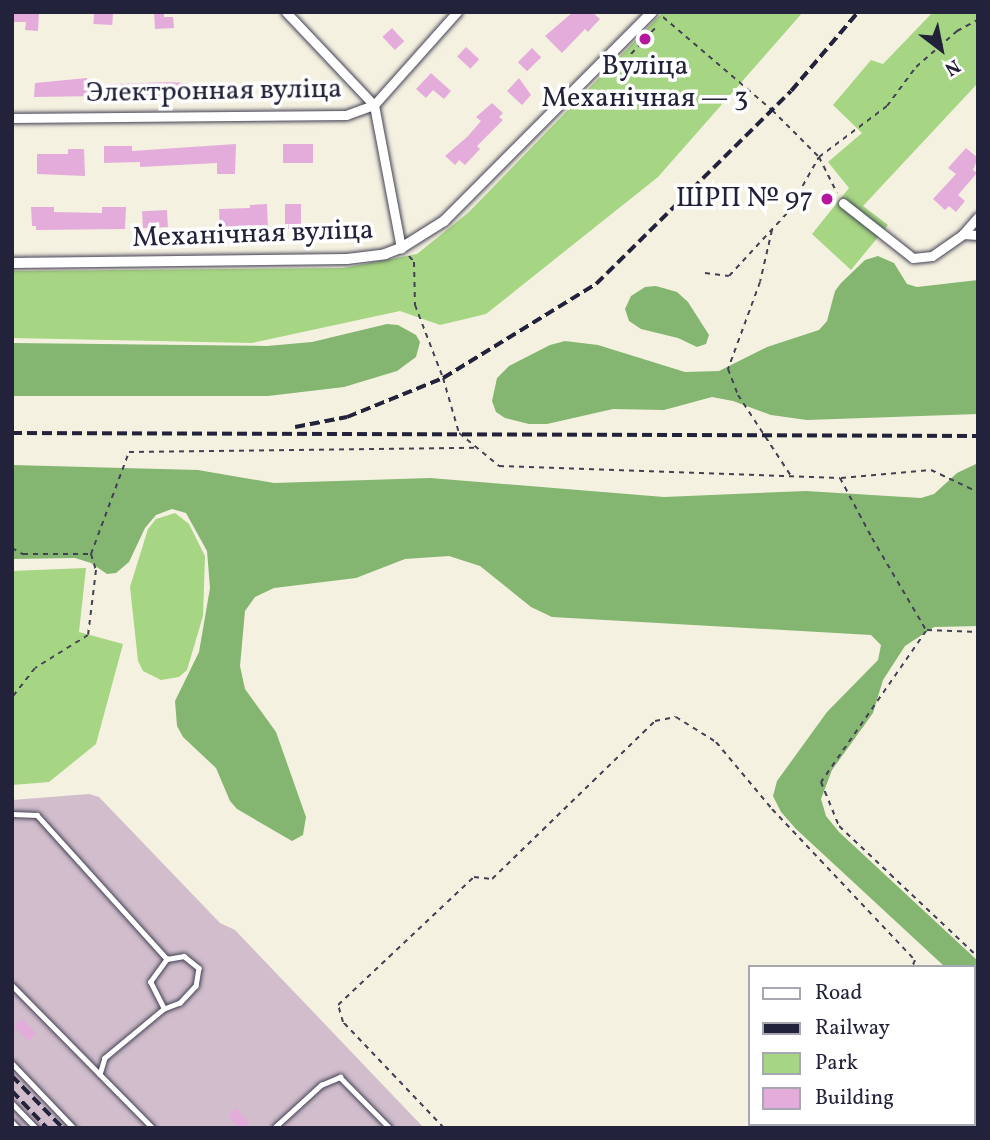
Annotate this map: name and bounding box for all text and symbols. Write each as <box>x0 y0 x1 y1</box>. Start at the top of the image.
north arrow <box>906 14 976 84</box>
marker: Вуліца Механічная — 3 <box>637 31 653 47</box>
place label: Вуліца Механічная — 3 <box>541 50 749 116</box>
text: N <box>939 52 965 81</box>
street label: Электронная вуліца <box>86 73 342 111</box>
place label: ШРП № 97 <box>676 182 813 216</box>
marker: ШРП № 97 <box>819 191 835 207</box>
street label: Механічная вуліца <box>132 214 374 256</box>
legend <box>748 965 976 1126</box>
text: Road <box>815 979 862 1008</box>
text: Railway <box>815 1014 890 1043</box>
text: Park <box>815 1049 858 1078</box>
text: Building <box>815 1084 894 1113</box>

